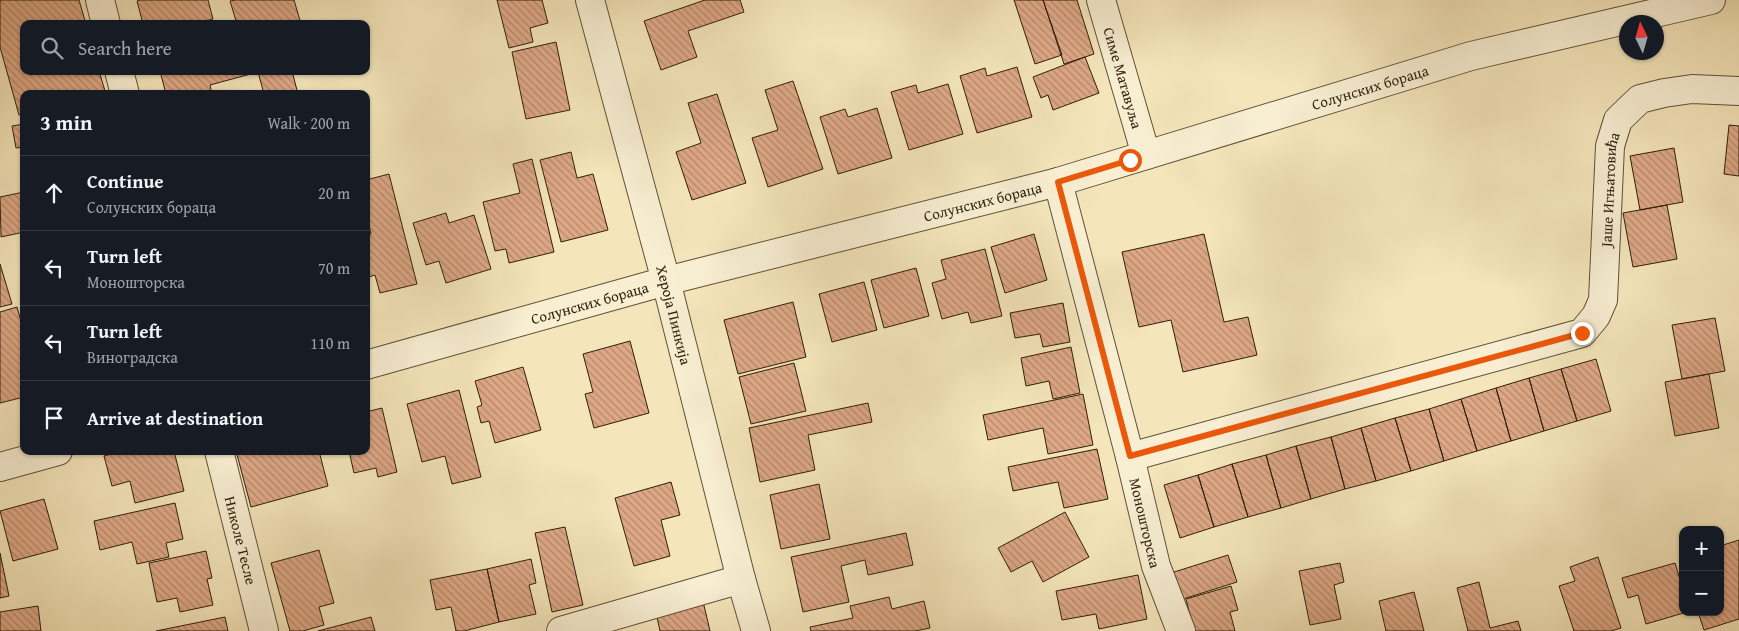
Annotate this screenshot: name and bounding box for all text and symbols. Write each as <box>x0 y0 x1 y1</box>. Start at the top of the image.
north arrow <box>1619 15 1664 60</box>
search box <box>20 20 370 75</box>
street label: Симе Матавуља <box>1099 25 1148 132</box>
icon: search <box>38 34 66 62</box>
text: Search here <box>78 34 172 62</box>
street label: Солунских бораца <box>1309 59 1432 115</box>
text: 3 min <box>40 107 92 138</box>
text: Walk · 200 m <box>267 111 350 135</box>
street label: Јаше Игњатовића <box>1595 128 1624 249</box>
route start <box>1119 149 1142 172</box>
text: Continue <box>87 167 164 195</box>
street label: Солунских бораца <box>921 176 1045 226</box>
icon: ahead <box>40 179 68 207</box>
text: 20 m <box>318 181 350 205</box>
text: Солунских бораца <box>87 195 216 219</box>
text: Turn left <box>87 242 162 270</box>
icon: left <box>40 254 68 282</box>
text: 70 m <box>318 256 350 280</box>
street label: Хероја Пинкија <box>652 263 697 368</box>
text: Моношторска <box>87 270 185 294</box>
street label: Солунских бораца <box>528 276 651 329</box>
text: Turn left <box>87 317 162 345</box>
route end <box>1571 322 1594 345</box>
icon: left <box>40 329 68 357</box>
text: 110 m <box>310 331 350 355</box>
text: Виноградска <box>87 345 178 369</box>
icon: arrive <box>40 404 68 432</box>
text: Arrive at destination <box>87 404 263 432</box>
street label: Моношторска <box>1125 476 1167 571</box>
street label: Николе Тесле <box>220 494 262 587</box>
map controls <box>1679 526 1724 616</box>
button: + <box>1679 526 1724 571</box>
button: − <box>1679 571 1724 616</box>

